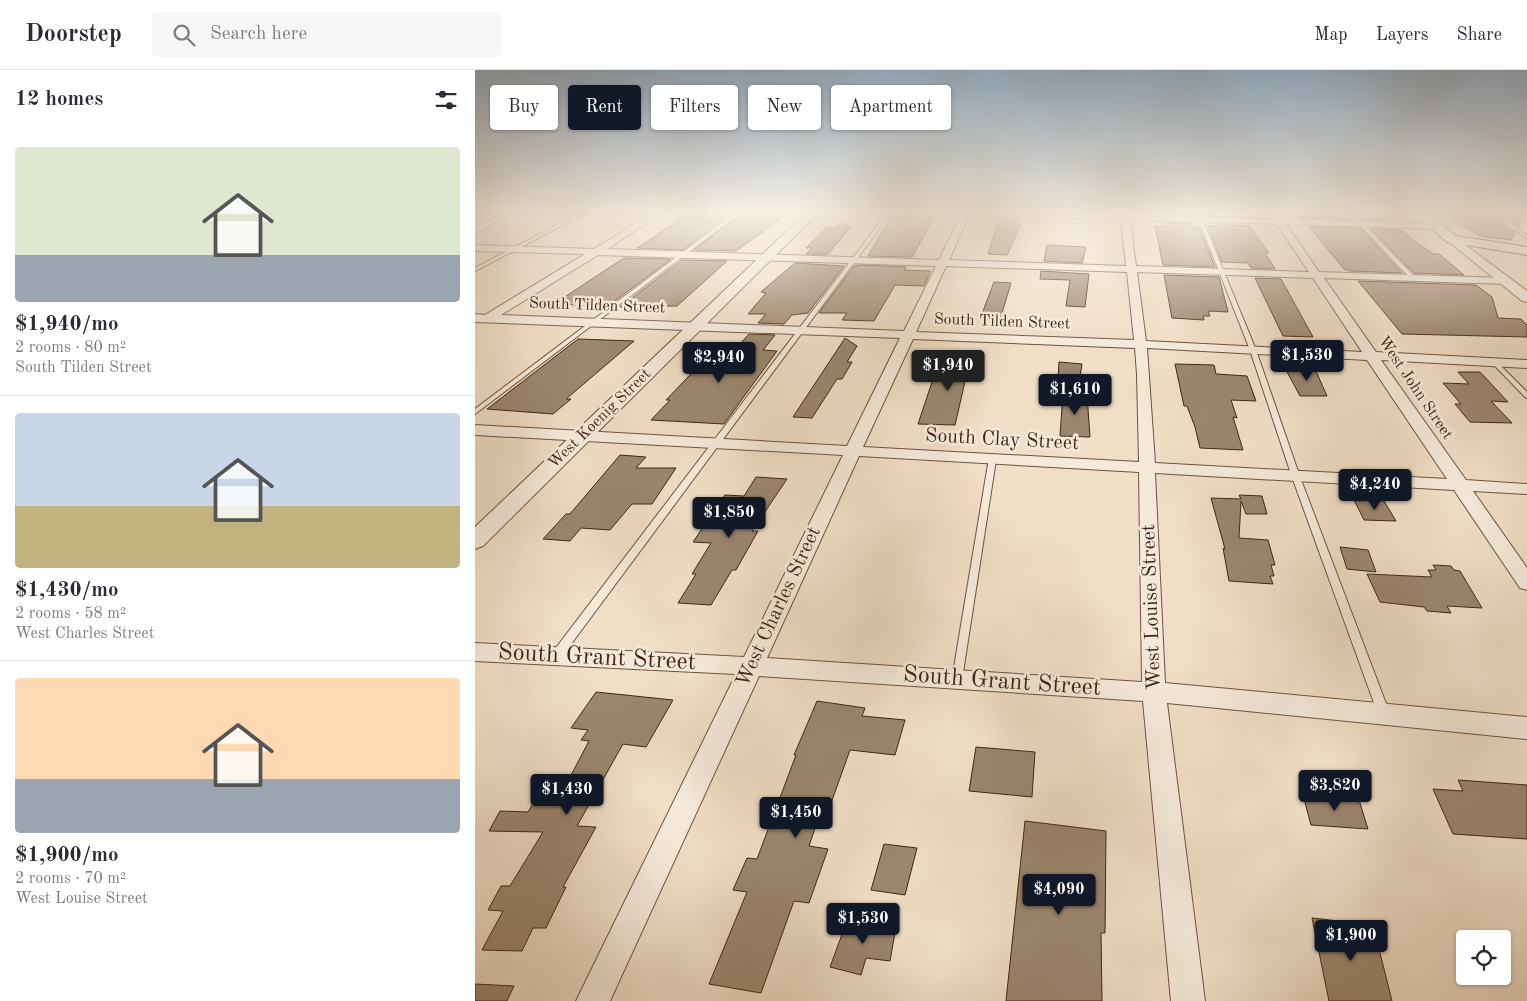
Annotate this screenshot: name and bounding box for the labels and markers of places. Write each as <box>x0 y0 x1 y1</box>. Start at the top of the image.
pin: $1,530 <box>1266 340 1348 382</box>
pin: $2,940 <box>678 342 760 384</box>
pin: $1,940 <box>907 350 989 392</box>
pin: $1,610 <box>1034 374 1116 416</box>
pin: $4,240 <box>1334 468 1416 511</box>
pin: $1,850 <box>688 496 770 539</box>
pin: $3,820 <box>1294 770 1376 812</box>
pin: $1,430 <box>526 774 608 816</box>
pin: $1,450 <box>755 796 837 839</box>
pin: $4,090 <box>1018 874 1100 916</box>
pin: $1,530 <box>822 902 904 945</box>
pin: $1,900 <box>1310 920 1392 962</box>

